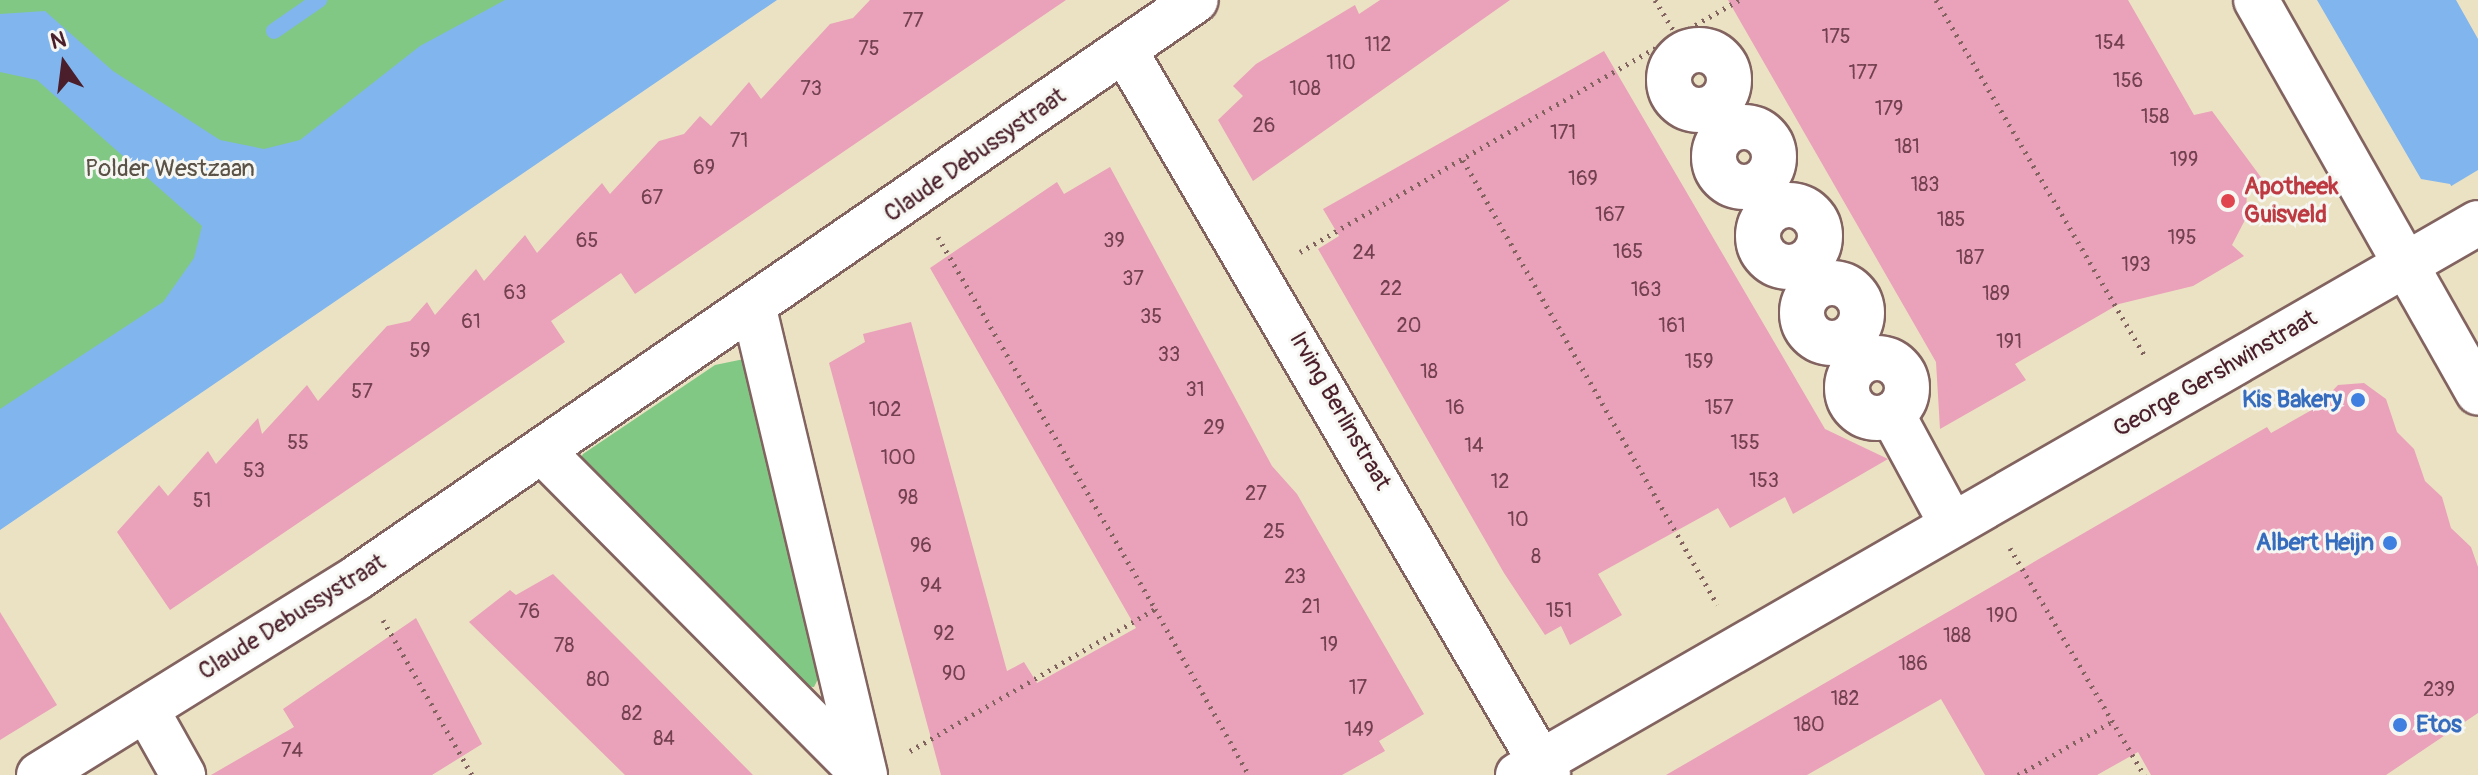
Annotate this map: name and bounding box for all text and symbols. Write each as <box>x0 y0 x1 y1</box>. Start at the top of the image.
house number: 77 <box>902 8 924 32</box>
north arrow <box>24 24 104 104</box>
house number: 175 <box>1821 24 1851 48</box>
text: N <box>48 25 69 56</box>
house number: 154 <box>2095 30 2125 54</box>
house number: 112 <box>1365 32 1391 56</box>
house number: 75 <box>858 36 880 60</box>
house number: 110 <box>1326 50 1356 74</box>
house number: 177 <box>1849 60 1877 84</box>
house number: 156 <box>2113 68 2143 92</box>
house number: 73 <box>800 76 822 100</box>
house number: 108 <box>1289 76 1321 100</box>
street label: Claude Debussystraat <box>879 82 1071 228</box>
house number: 179 <box>1875 96 1903 120</box>
house number: 158 <box>2141 104 2169 128</box>
house number: 26 <box>1253 113 1275 137</box>
house number: 171 <box>1550 120 1576 144</box>
house number: 71 <box>730 128 748 152</box>
house number: 181 <box>1894 134 1920 158</box>
house number: 199 <box>2170 147 2198 171</box>
park label: Polder Westzaan <box>85 155 255 183</box>
house number: 69 <box>693 155 715 179</box>
house number: 169 <box>1568 166 1598 190</box>
house number: 183 <box>1910 172 1940 196</box>
place label: Apotheek Guisveld <box>2244 173 2338 229</box>
house number: 67 <box>641 185 663 209</box>
marker: Apotheek Guisveld <box>2219 192 2237 210</box>
house number: 167 <box>1595 202 1625 226</box>
house number: 185 <box>1937 207 1965 231</box>
house number: 195 <box>2168 225 2196 249</box>
house number: 65 <box>576 228 598 252</box>
house number: 39 <box>1103 228 1125 252</box>
house number: 165 <box>1613 239 1643 263</box>
house number: 24 <box>1353 240 1375 264</box>
house number: 187 <box>1956 245 1984 269</box>
house number: 193 <box>2121 252 2151 276</box>
house number: 37 <box>1122 266 1144 290</box>
house number: 22 <box>1380 276 1402 300</box>
house number: 163 <box>1631 277 1661 301</box>
house number: 63 <box>504 280 526 304</box>
house number: 189 <box>1982 281 2010 305</box>
house number: 35 <box>1140 304 1162 328</box>
street label: George Gershwinstraat <box>2108 304 2322 444</box>
house number: 61 <box>461 309 481 333</box>
house number: 20 <box>1397 313 1421 337</box>
house number: 161 <box>1658 313 1686 337</box>
street label: Irving Berlinstraat <box>1283 327 1397 495</box>
house number: 191 <box>1996 329 2022 353</box>
house number: 59 <box>409 338 431 362</box>
house number: 33 <box>1158 342 1180 366</box>
house number: 159 <box>1685 349 1713 373</box>
house number: 18 <box>1420 359 1438 383</box>
house number: 31 <box>1186 377 1204 401</box>
house number: 57 <box>351 379 373 403</box>
place label: Kis Bakery <box>2242 386 2342 414</box>
marker: Kis Bakery <box>2349 391 2367 409</box>
house number: 16 <box>1445 395 1465 419</box>
house number: 157 <box>1704 395 1734 419</box>
house number: 102 <box>869 397 901 421</box>
house number: 29 <box>1203 415 1225 439</box>
house number: 55 <box>287 430 309 454</box>
house number: 155 <box>1730 430 1760 454</box>
house number: 14 <box>1464 433 1484 457</box>
house number: 100 <box>880 445 916 469</box>
house number: 53 <box>243 458 265 482</box>
house number: 153 <box>1749 468 1779 492</box>
house number: 12 <box>1491 469 1509 493</box>
house number: 27 <box>1245 481 1267 505</box>
house number: 98 <box>898 485 918 509</box>
house number: 51 <box>193 488 211 512</box>
house number: 10 <box>1507 507 1529 531</box>
house number: 25 <box>1263 519 1285 543</box>
place label: Albert Heijn <box>2256 529 2374 557</box>
house number: 96 <box>910 533 932 557</box>
marker: Albert Heijn <box>2381 534 2399 552</box>
house number: 8 <box>1531 544 1541 568</box>
street label: Claude Debussystraat <box>193 548 391 686</box>
house number: 23 <box>1284 564 1306 588</box>
house number: 94 <box>920 573 942 597</box>
house number: 21 <box>1302 594 1320 618</box>
house number: 151 <box>1546 598 1572 622</box>
house number: 76 <box>518 599 540 623</box>
house number: 190 <box>1986 603 2018 627</box>
house number: 92 <box>933 621 955 645</box>
house number: 188 <box>1943 623 1971 647</box>
house number: 19 <box>1320 632 1338 656</box>
house number: 78 <box>554 633 574 657</box>
house number: 186 <box>1898 651 1928 675</box>
house number: 90 <box>942 661 966 685</box>
house number: 80 <box>586 667 610 691</box>
house number: 17 <box>1349 675 1367 699</box>
house number: 239 <box>2423 677 2455 701</box>
house number: 182 <box>1830 686 1860 710</box>
house number: 82 <box>621 701 643 725</box>
place label: Etos <box>2416 711 2462 739</box>
house number: 180 <box>1793 712 1825 736</box>
marker: Etos <box>2391 716 2409 734</box>
house number: 149 <box>1344 717 1374 741</box>
house number: 84 <box>653 726 675 750</box>
house number: 74 <box>281 738 303 762</box>

